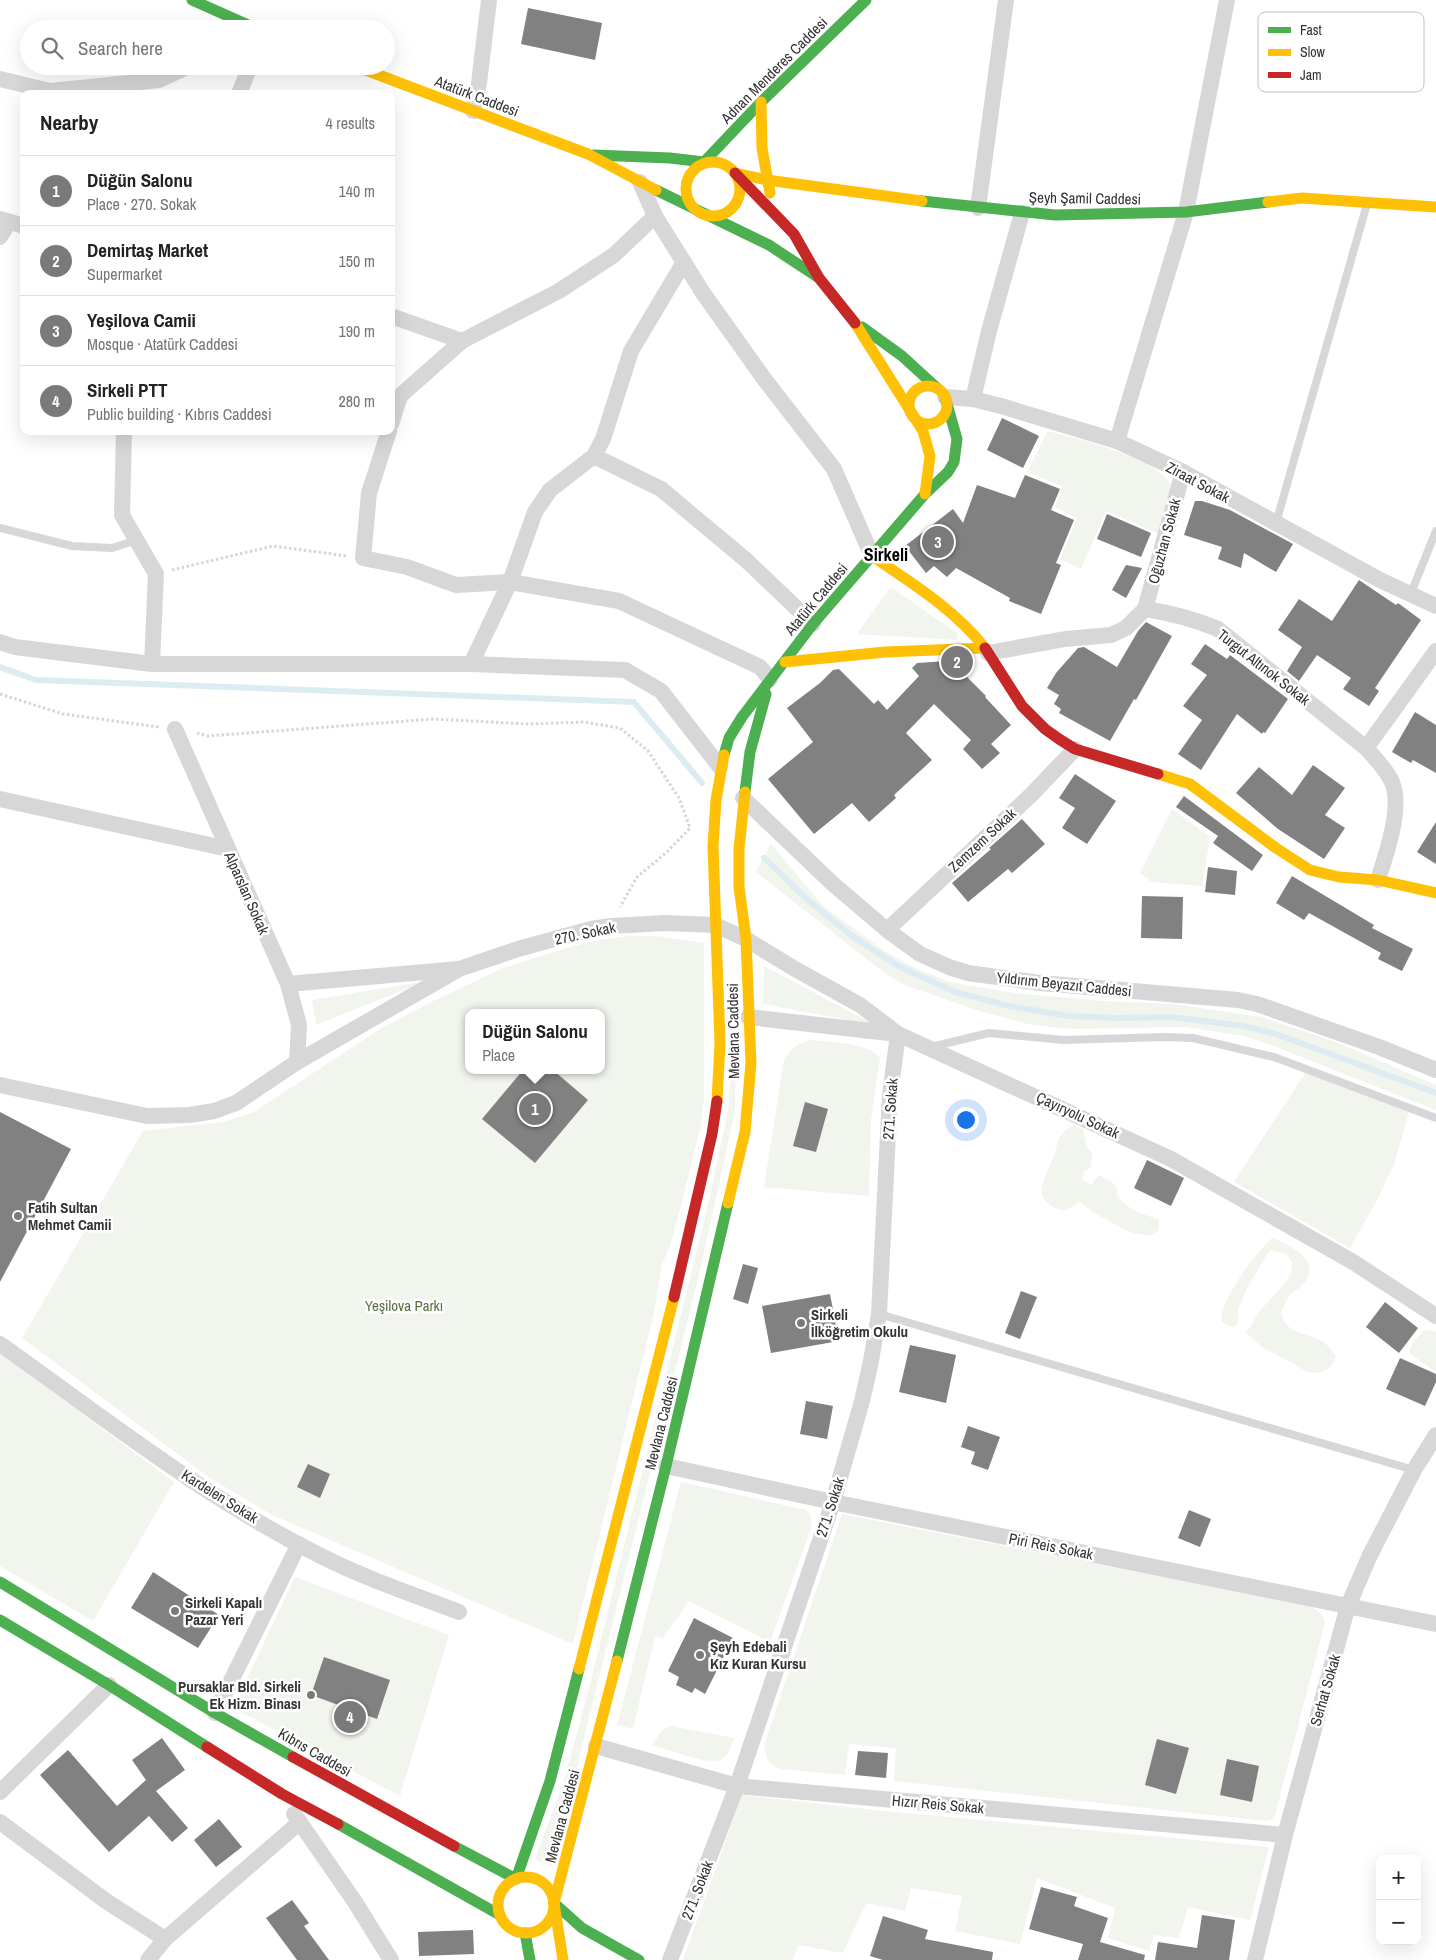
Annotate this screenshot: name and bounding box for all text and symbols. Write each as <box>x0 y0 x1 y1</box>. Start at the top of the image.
street label: Adnan Menderes Caddesi <box>715 12 832 129</box>
legend <box>1258 12 1424 92</box>
search box <box>20 20 395 75</box>
text: Fast <box>1300 21 1322 39</box>
icon: search <box>38 34 66 62</box>
text: Search here <box>78 35 163 61</box>
text: Slow <box>1300 43 1326 61</box>
text: Jam <box>1300 66 1322 84</box>
street label: Atatürk Caddesi <box>431 70 522 122</box>
text: Nearby <box>40 108 98 137</box>
text: 4 results <box>325 112 375 134</box>
text: Düğün Salonu <box>87 167 193 193</box>
text: 1 <box>52 180 60 202</box>
text: 140 m <box>339 180 375 202</box>
street label: Şeyh Şamil Caddesi <box>1029 187 1141 209</box>
text: Place · 270. Sokak <box>87 193 196 215</box>
text: Demirtaş Market <box>87 237 208 263</box>
text: 2 <box>52 250 60 272</box>
text: 150 m <box>339 250 375 272</box>
text: Supermarket <box>87 263 162 285</box>
text: Yeşilova Camii <box>87 307 196 333</box>
text: 3 <box>52 320 60 342</box>
text: 190 m <box>339 320 375 342</box>
text: Mosque · Atatürk Caddesi <box>87 333 238 355</box>
text: Sirkeli PTT <box>87 377 168 403</box>
text: 4 <box>52 390 60 412</box>
text: 280 m <box>339 390 375 412</box>
text: Public building · Kıbrıs Caddesi <box>87 403 272 425</box>
street label: Ziraat Sokak <box>1162 456 1234 508</box>
street label: Oğuzhan Sokak <box>1143 495 1186 586</box>
pin: 3 <box>922 523 954 561</box>
district label: Sirkeli <box>864 542 908 567</box>
street label: Atatürk Caddesi <box>779 558 852 640</box>
street label: Turgut Altınok Sokak <box>1213 624 1315 710</box>
pin: 2 <box>941 643 973 681</box>
street label: Zemzem Sokak <box>944 803 1021 877</box>
street label: Alparslan Sokak <box>219 847 275 939</box>
street label: 270. Sokak <box>553 916 618 950</box>
street label: Yıldırım Beyazıt Caddesi <box>995 966 1133 1002</box>
street label: Mevlana Caddesi <box>722 983 744 1079</box>
popup <box>465 1009 605 1074</box>
text: Düğün Salonu <box>482 1018 588 1044</box>
text: Place <box>482 1044 515 1066</box>
street label: 271. Sokak <box>877 1077 903 1140</box>
street label: Çayıryolu Sokak <box>1033 1087 1124 1144</box>
pin: 1 <box>519 1090 551 1128</box>
your location <box>953 1107 979 1133</box>
place label: Fatih Sultan Mehmet Camii <box>28 1197 111 1235</box>
marker: Fatih Sultan Mehmet Camii <box>12 1210 24 1222</box>
park label: Yeşilova Parkı <box>365 1295 443 1316</box>
place label: Sirkeli İlköğretim Okulu <box>811 1304 908 1342</box>
marker: Sirkeli İlköğretim Okulu <box>795 1317 807 1329</box>
street label: Mevlana Caddesi <box>639 1374 683 1472</box>
street label: Kardelen Sokak <box>178 1464 263 1528</box>
street label: 271. Sokak <box>811 1474 850 1540</box>
street label: Piri Reis Sokak <box>1007 1528 1096 1565</box>
place label: Sirkeli Kapalı Pazar Yeri <box>185 1592 262 1630</box>
marker: Sirkeli Kapalı Pazar Yeri <box>169 1605 181 1617</box>
place label: Şeyh Edebali Kız Kuran Kursu <box>710 1636 806 1674</box>
marker: Şeyh Edebali Kız Kuran Kursu <box>694 1649 706 1661</box>
street label: Serhat Sokak <box>1305 1651 1346 1728</box>
place label: Pursaklar Bld. Sirkeli Ek Hizm. Binası <box>178 1676 301 1714</box>
marker: Pursaklar Bld. Sirkeli Ek Hizm. Binası <box>305 1689 317 1701</box>
pin: 4 <box>334 1698 366 1736</box>
street label: Kıbrıs Caddesi <box>275 1723 355 1781</box>
street label: Mevlana Caddesi <box>539 1767 585 1865</box>
street label: Hızır Reis Sokak <box>891 1790 986 1819</box>
map controls <box>1376 1855 1421 1945</box>
button: + <box>1376 1855 1421 1900</box>
street label: 271. Sokak <box>676 1857 718 1922</box>
button: − <box>1376 1900 1421 1945</box>

